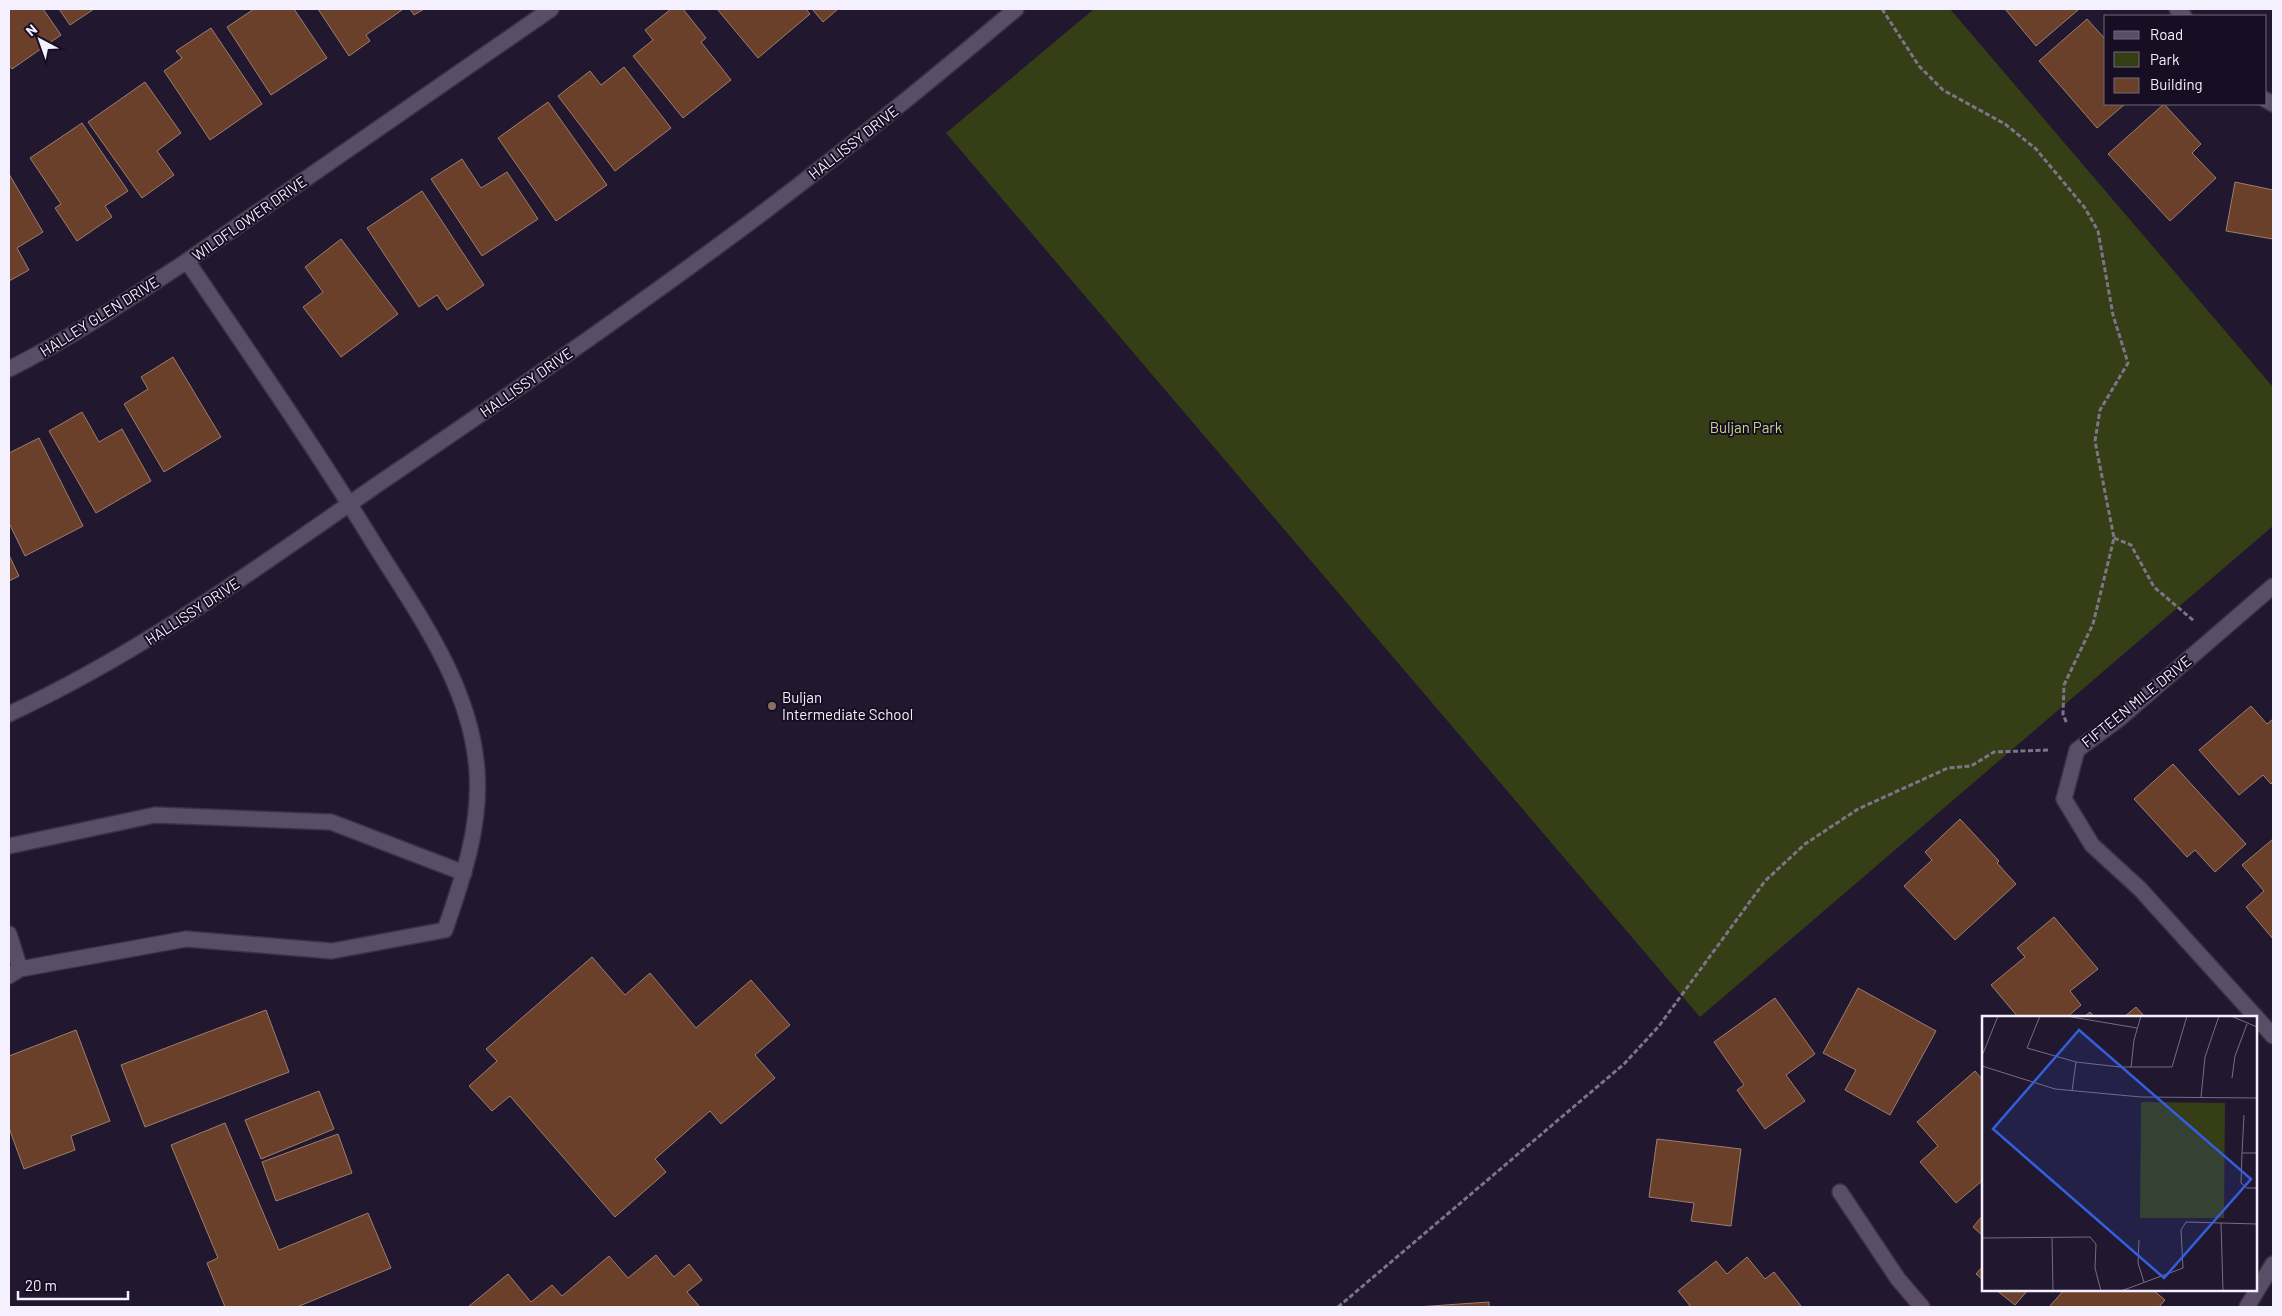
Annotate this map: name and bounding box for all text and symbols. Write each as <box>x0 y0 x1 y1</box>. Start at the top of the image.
north arrow <box>15 15 65 65</box>
legend <box>2104 15 2267 105</box>
text: N <box>22 20 40 39</box>
text: Road <box>2150 25 2183 43</box>
text: Park <box>2150 50 2180 68</box>
text: Building <box>2150 75 2203 93</box>
street label: HALLISSY DRIVE <box>805 101 901 183</box>
street label: WILDFLOWER DRIVE <box>188 172 310 264</box>
street label: HALLEY GLEN DRIVE <box>36 272 162 360</box>
street label: HALLISSY DRIVE <box>476 343 576 421</box>
park label: Buljan Park <box>1710 418 1783 436</box>
street label: HALLISSY DRIVE <box>141 574 243 648</box>
street label: FIFTEEN MILE DRIVE <box>2077 651 2195 751</box>
place label: Buljan Intermediate School <box>782 688 913 723</box>
marker: Buljan Intermediate School <box>766 700 778 712</box>
inset map <box>1982 1016 2257 1291</box>
scale bar <box>18 1268 128 1300</box>
text: 20 m <box>25 1276 57 1294</box>

